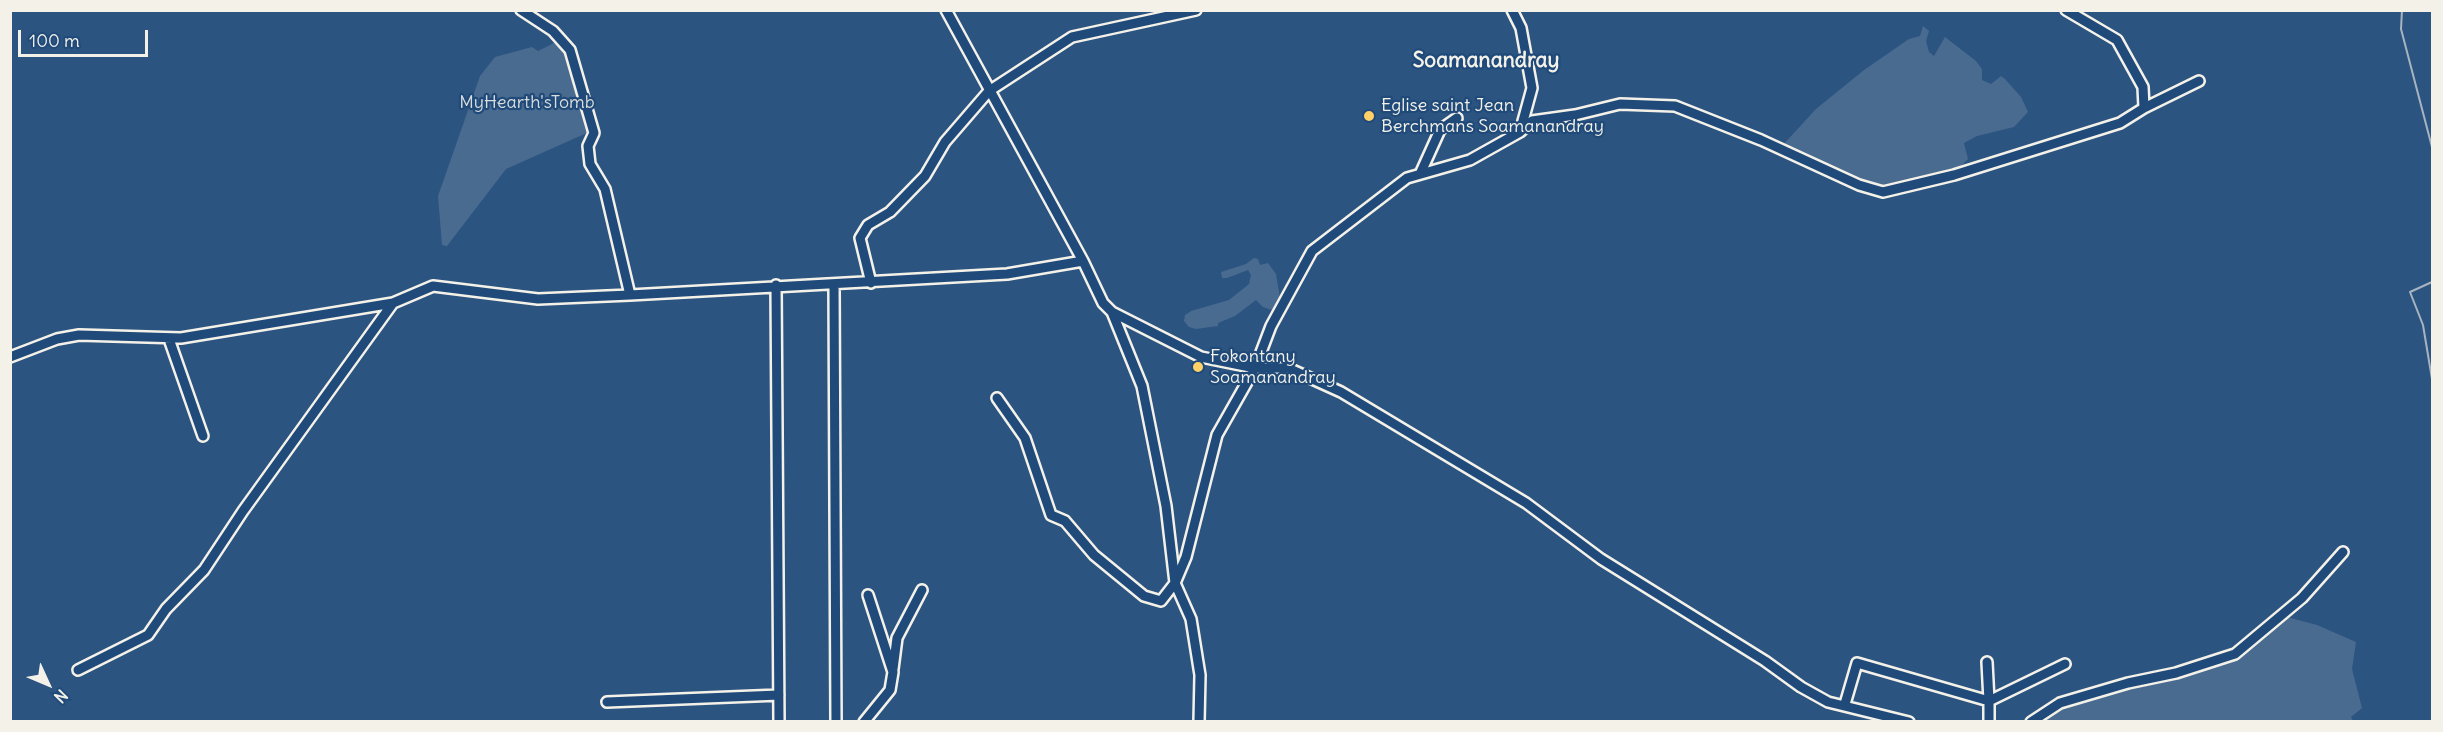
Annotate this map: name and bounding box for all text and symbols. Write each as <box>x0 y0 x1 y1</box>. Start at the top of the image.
scale bar <box>21 18 152 56</box>
text: 100 m <box>29 29 80 52</box>
district label: Soamanandray <box>1413 48 1559 74</box>
park label: MyHearth'sTomb <box>459 92 595 114</box>
place label: Eglise saint Jean Berchmans Soamanandray <box>1381 95 1604 138</box>
marker: Eglise saint Jean Berchmans Soamanandray <box>1362 109 1376 123</box>
place label: Fokontany Soamanandray <box>1210 346 1336 388</box>
marker: Fokontany Soamanandray <box>1191 360 1205 374</box>
north arrow <box>18 654 78 714</box>
text: N <box>50 686 72 707</box>

